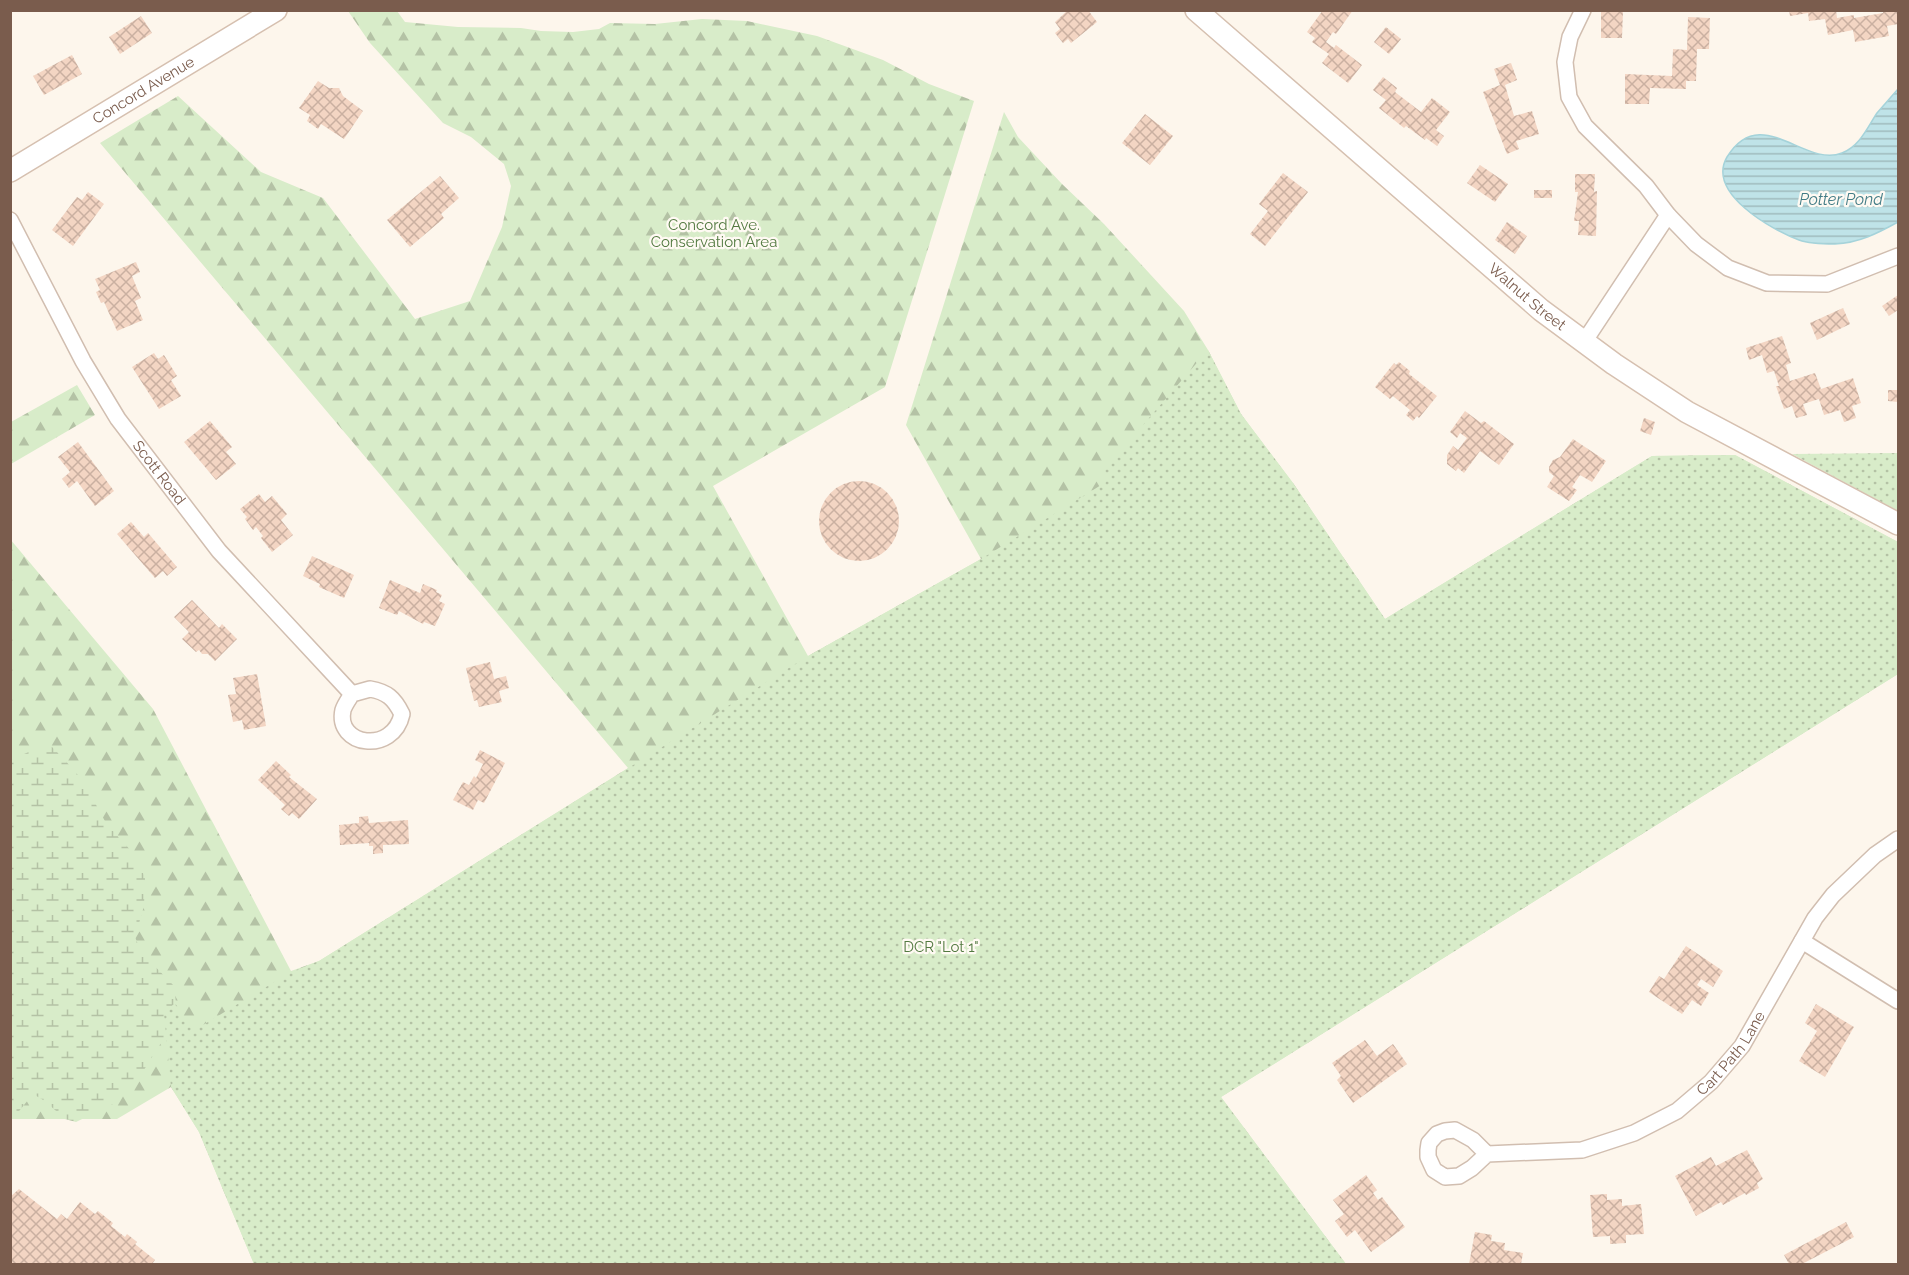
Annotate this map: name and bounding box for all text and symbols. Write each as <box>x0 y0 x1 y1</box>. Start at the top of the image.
street label: Concord Avenue <box>89 53 198 128</box>
water label: Potter Pond <box>1799 190 1883 209</box>
park label: Concord Ave. Conservation Area <box>651 216 777 251</box>
street label: Walnut Street <box>1485 259 1569 334</box>
street label: Scott Road <box>129 437 189 508</box>
park label: DCR "Lot 1" <box>903 938 979 956</box>
street label: Cart Path Lane <box>1693 1008 1769 1099</box>

